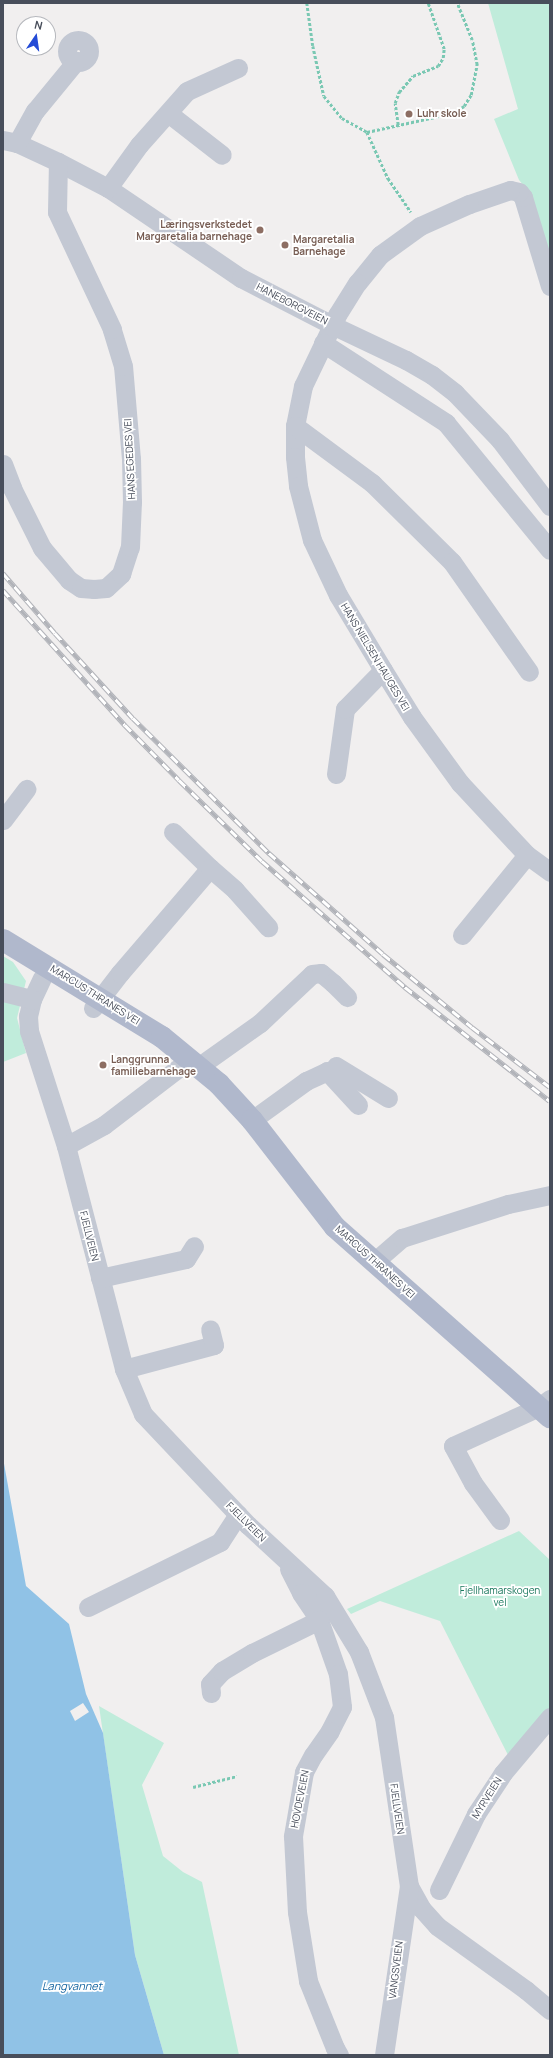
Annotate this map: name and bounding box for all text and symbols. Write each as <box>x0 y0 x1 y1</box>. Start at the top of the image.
north arrow <box>16 16 56 56</box>
text: N <box>33 17 44 33</box>
place label: Luhr skole <box>417 108 467 120</box>
marker: Luhr skole <box>404 109 414 119</box>
place label: Læringsverkstedet Margaretalia barnehage <box>136 218 252 242</box>
marker: Læringsverkstedet Margaretalia barnehage <box>255 225 265 235</box>
place label: Margaretalia Barnehage <box>293 233 354 256</box>
marker: Margaretalia Barnehage <box>280 240 290 250</box>
street label: HANEBORGVEIEN <box>254 281 330 327</box>
street label: HANS EGEDES VEI <box>122 418 138 500</box>
street label: HANS NIELSEN HAUGES VEI <box>338 601 412 713</box>
street label: MARCUS THRANES VEI <box>48 963 142 1027</box>
place label: Langgrunna familiebarnehage <box>111 1053 196 1076</box>
marker: Langgrunna familiebarnehage <box>98 1060 108 1070</box>
street label: FJELLVEIEN <box>77 1210 101 1262</box>
street label: MARCUS THRANES VEI <box>333 1223 417 1301</box>
street label: FJELLVEIEN <box>224 1500 268 1544</box>
park label: Fjellhamarskogen vel <box>460 1584 540 1608</box>
street label: HOVDEVEIEN <box>288 1769 312 1829</box>
street label: MYRVEIEN <box>469 1775 505 1821</box>
street label: FJELLVEIEN <box>387 1783 407 1835</box>
street label: VANGSVEIEN <box>387 1940 405 2000</box>
water label: Langvannet <box>42 1979 102 1993</box>

